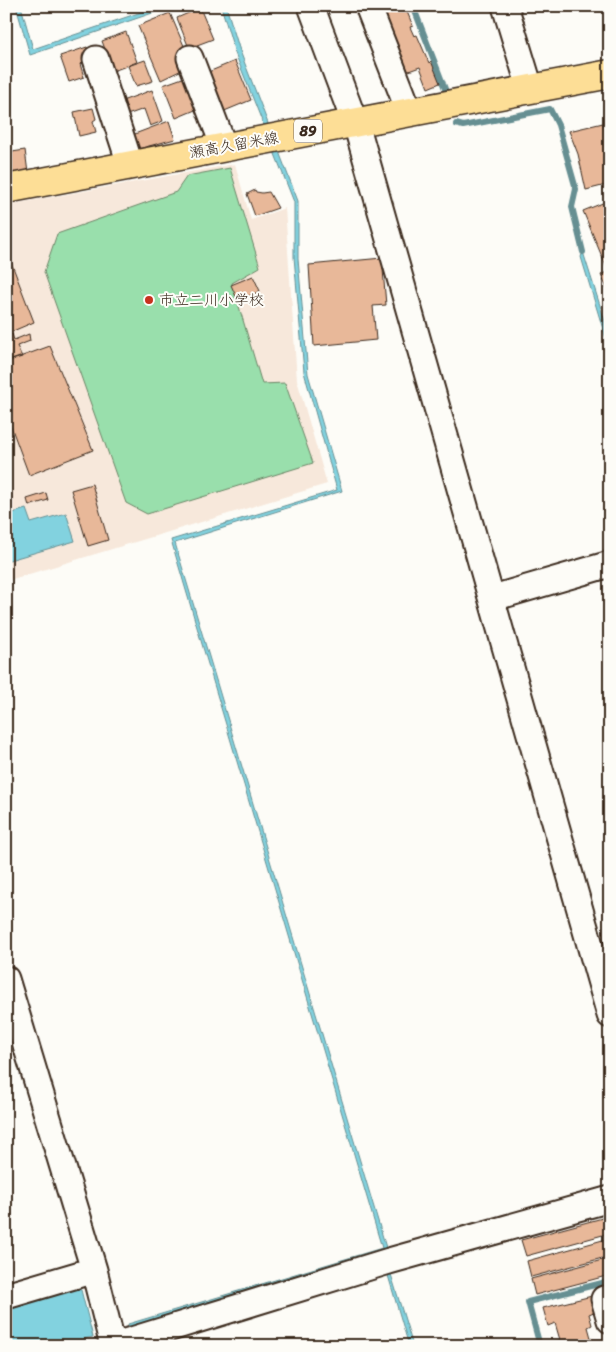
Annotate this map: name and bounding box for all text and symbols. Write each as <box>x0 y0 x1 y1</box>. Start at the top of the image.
road number: 89 <box>294 120 322 142</box>
street label: 瀬高久留米線 <box>187 124 281 166</box>
place label: 市立二川小学校 <box>159 287 264 313</box>
marker: 市立二川小学校 <box>143 294 155 306</box>

